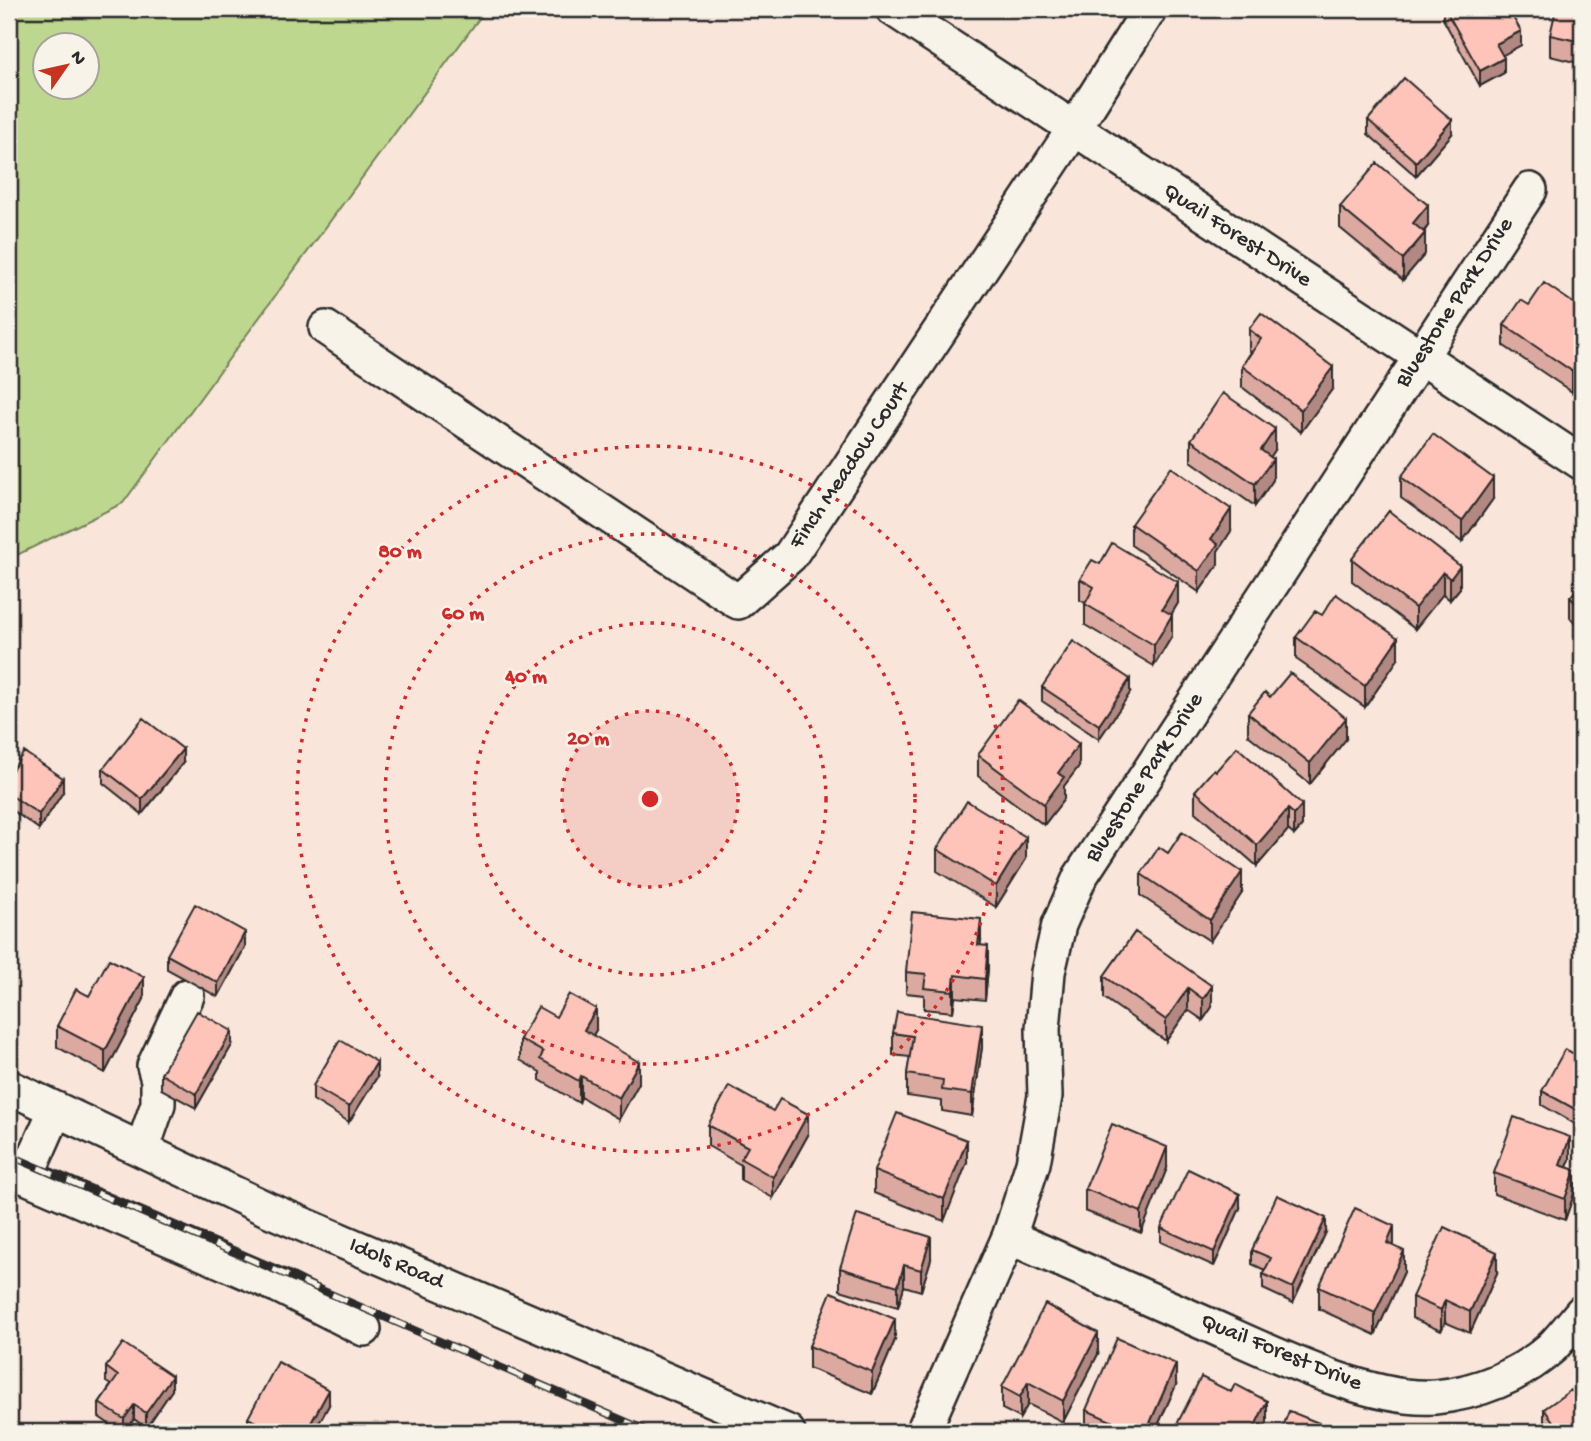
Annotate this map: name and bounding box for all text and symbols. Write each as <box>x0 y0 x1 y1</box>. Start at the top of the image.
north arrow <box>32 32 102 102</box>
text: N <box>64 47 90 70</box>
street label: Quail Forest Drive <box>1158 178 1317 295</box>
street label: Bluestone Park Drive <box>1389 212 1521 394</box>
street label: Finch Meadow Court <box>784 376 917 555</box>
text: 80 m <box>378 541 422 566</box>
text: 60 m <box>442 603 484 628</box>
text: 40 m <box>504 666 547 691</box>
street label: Bluestone Park Drive <box>1079 687 1211 869</box>
text: 20 m <box>567 728 609 753</box>
centre of rings <box>638 787 662 811</box>
street label: Idols Road <box>345 1232 449 1297</box>
street label: Quail Forest Drive <box>1196 1308 1367 1398</box>

